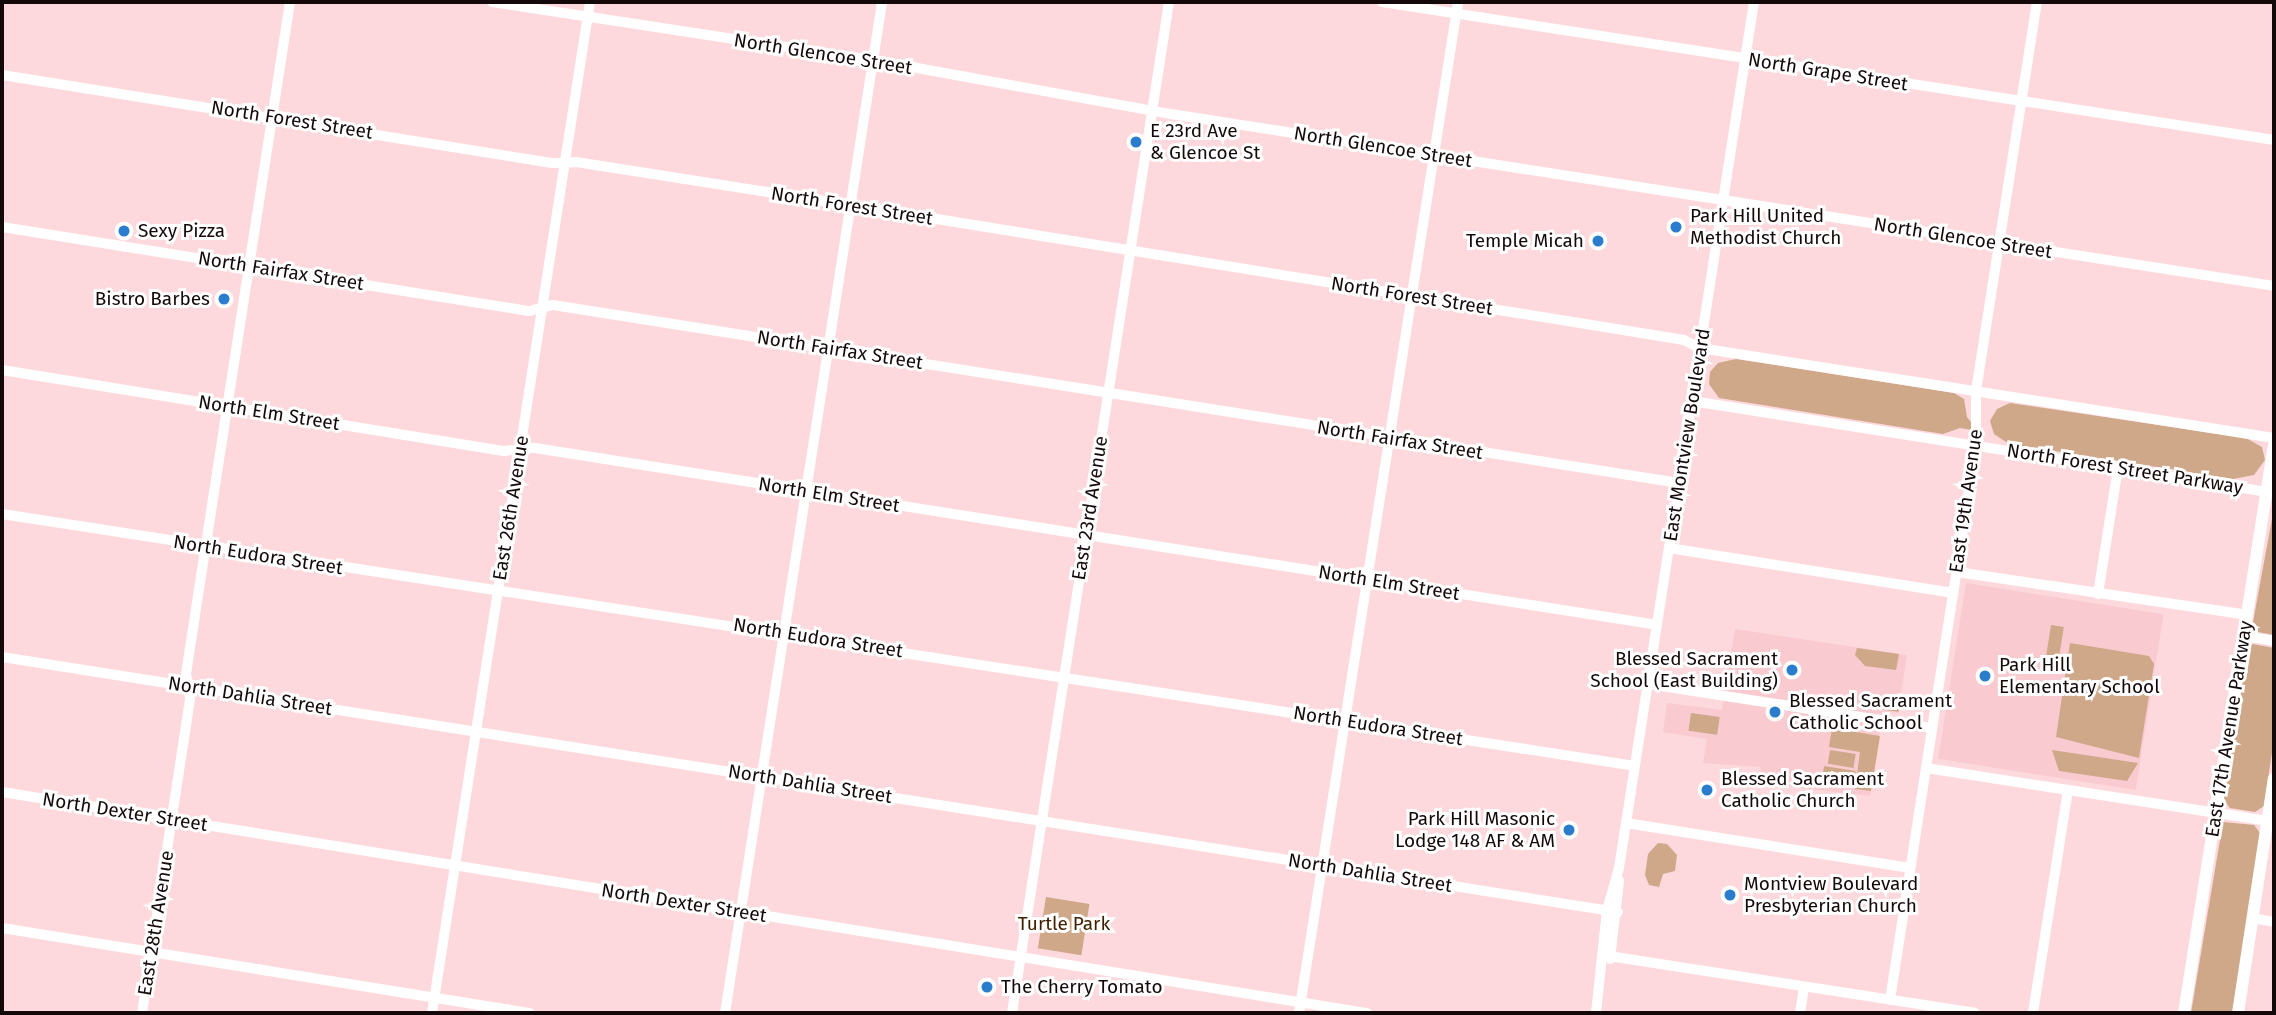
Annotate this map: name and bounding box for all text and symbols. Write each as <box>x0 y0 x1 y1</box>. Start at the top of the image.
street label: North Glencoe Street <box>732 29 914 79</box>
street label: North Grape Street <box>1746 48 1910 96</box>
street label: North Forest Street <box>209 96 375 144</box>
place label: E 23rd Ave & Glencoe St <box>1150 120 1260 164</box>
street label: North Glencoe Street <box>1292 122 1474 172</box>
marker: E 23rd Ave & Glencoe St <box>1128 134 1144 150</box>
street label: North Forest Street <box>769 182 935 230</box>
place label: Park Hill United Methodist Church <box>1690 205 1841 249</box>
street label: North Glencoe Street <box>1872 213 2054 263</box>
marker: Park Hill United Methodist Church <box>1668 219 1684 235</box>
place label: Sexy Pizza <box>138 220 225 242</box>
marker: Sexy Pizza <box>116 223 132 239</box>
place label: Temple Micah <box>1466 230 1584 252</box>
marker: Temple Micah <box>1590 233 1606 249</box>
street label: North Fairfax Street <box>196 247 366 295</box>
street label: North Forest Street <box>1329 272 1495 320</box>
place label: Bistro Barbes <box>95 288 210 310</box>
marker: Bistro Barbes <box>216 291 232 307</box>
street label: North Fairfax Street <box>755 326 925 374</box>
street label: East Montview Boulevard <box>1659 327 1715 543</box>
street label: North Elm Street <box>197 391 341 435</box>
street label: North Fairfax Street <box>1315 416 1485 464</box>
street label: East 19th Avenue <box>1945 428 1987 574</box>
street label: East 26th Avenue <box>488 434 534 582</box>
street label: East 23rd Avenue <box>1067 434 1113 582</box>
street label: North Forest Street Parkway <box>2005 439 2245 499</box>
street label: North Elm Street <box>757 473 901 517</box>
street label: North Eudora Street <box>172 530 344 580</box>
street label: North Elm Street <box>1317 561 1461 605</box>
street label: North Eudora Street <box>732 613 904 663</box>
street label: East 17th Avenue Parkway <box>2201 619 2257 839</box>
place label: Blessed Sacrament School (East Building) <box>1590 648 1778 692</box>
place label: Park Hill Elementary School <box>1999 654 2160 698</box>
marker: Blessed Sacrament School (East Building) <box>1784 662 1800 678</box>
marker: Park Hill Elementary School <box>1977 668 1993 684</box>
street label: North Dahlia Street <box>166 672 334 720</box>
place label: Blessed Sacrament Catholic School <box>1789 690 1952 734</box>
street label: North Eudora Street <box>1292 701 1464 751</box>
marker: Blessed Sacrament Catholic School <box>1767 704 1783 720</box>
street label: North Dahlia Street <box>726 760 894 808</box>
place label: Blessed Sacrament Catholic Church <box>1721 768 1884 812</box>
marker: Blessed Sacrament Catholic Church <box>1699 782 1715 798</box>
street label: North Dexter Street <box>41 788 209 836</box>
place label: Park Hill Masonic Lodge 148 AF & AM <box>1395 808 1555 852</box>
marker: Park Hill Masonic Lodge 148 AF & AM <box>1561 822 1577 838</box>
street label: East 28th Avenue <box>133 849 179 997</box>
street label: North Dahlia Street <box>1286 849 1454 897</box>
place label: Montview Boulevard Presbyterian Church <box>1744 873 1918 917</box>
street label: North Dexter Street <box>600 879 768 927</box>
marker: Montview Boulevard Presbyterian Church <box>1722 887 1738 903</box>
park label: Turtle Park <box>1018 913 1110 935</box>
place label: The Cherry Tomato <box>1001 976 1162 998</box>
marker: The Cherry Tomato <box>979 979 995 995</box>

